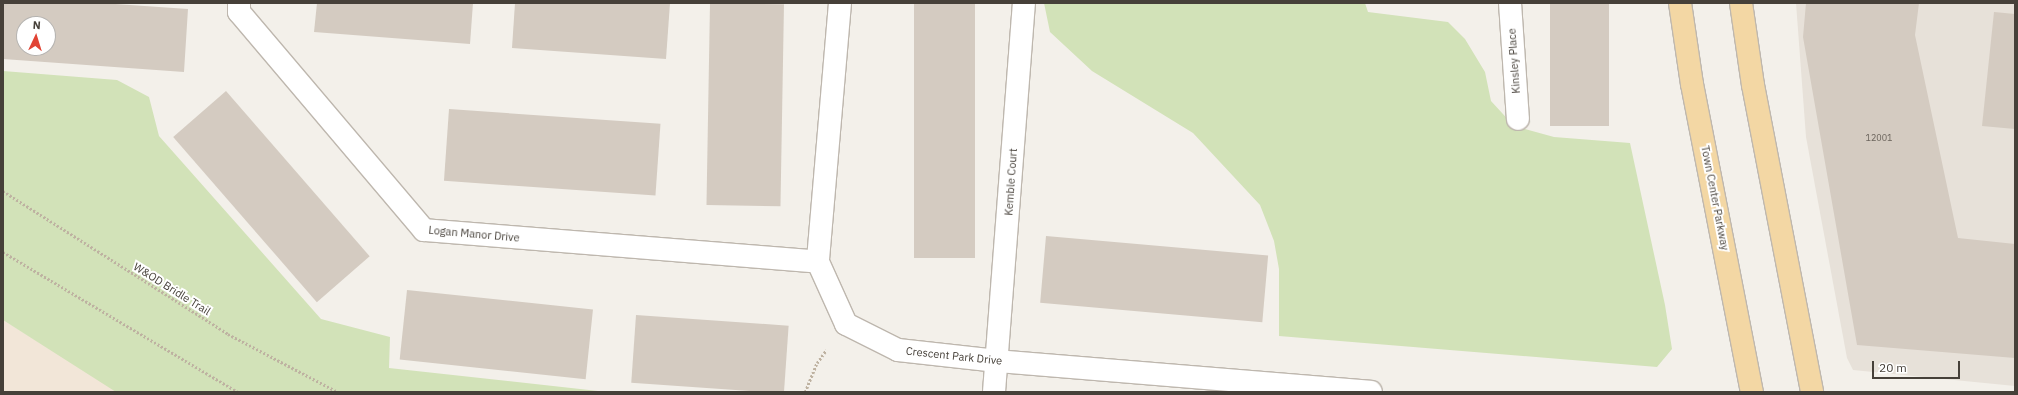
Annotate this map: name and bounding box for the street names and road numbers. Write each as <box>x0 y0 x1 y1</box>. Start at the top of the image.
street label: Kinsley Place <box>1505 28 1523 94</box>
street label: Town Center Parkway <box>1698 144 1732 252</box>
street label: Kemble Court <box>1002 148 1020 216</box>
street label: Logan Manor Drive <box>428 223 520 245</box>
street label: W&OD Bridle Trail <box>131 260 213 318</box>
street label: Crescent Park Drive <box>905 344 1003 368</box>

